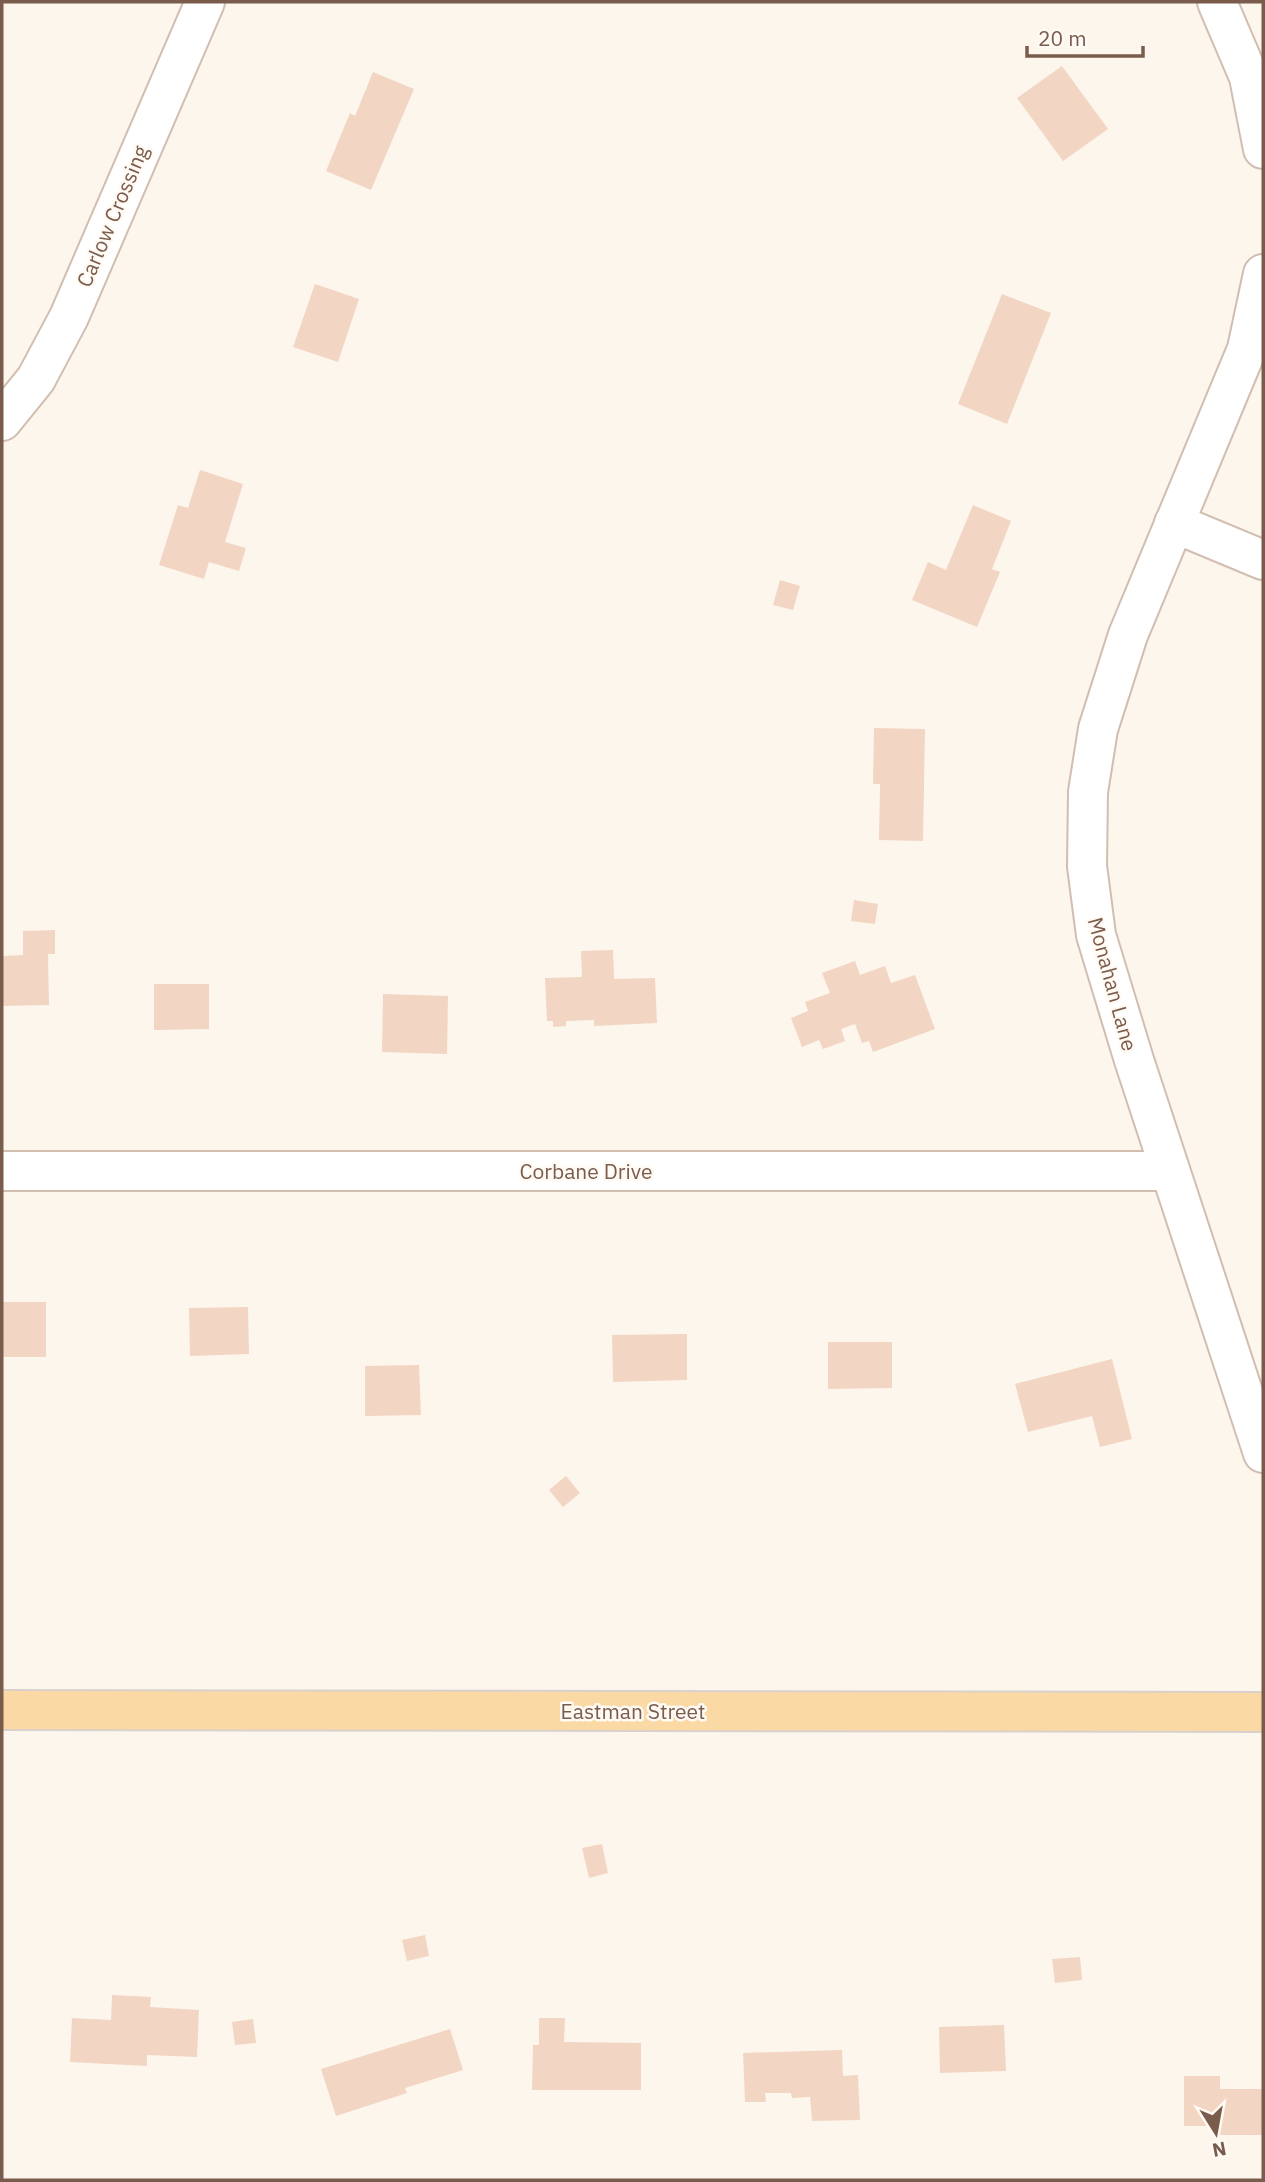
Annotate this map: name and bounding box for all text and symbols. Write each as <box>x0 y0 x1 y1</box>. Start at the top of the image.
scale bar <box>1027 14 1142 58</box>
text: 20 m <box>1038 24 1087 52</box>
street label: Carlow Crossing <box>70 141 154 291</box>
street label: Monahan Lane <box>1082 914 1144 1054</box>
street label: Corbane Drive <box>519 1157 653 1185</box>
street label: Eastman Street <box>561 1697 705 1725</box>
north arrow <box>1181 2098 1251 2168</box>
text: N <box>1210 2137 1228 2163</box>

